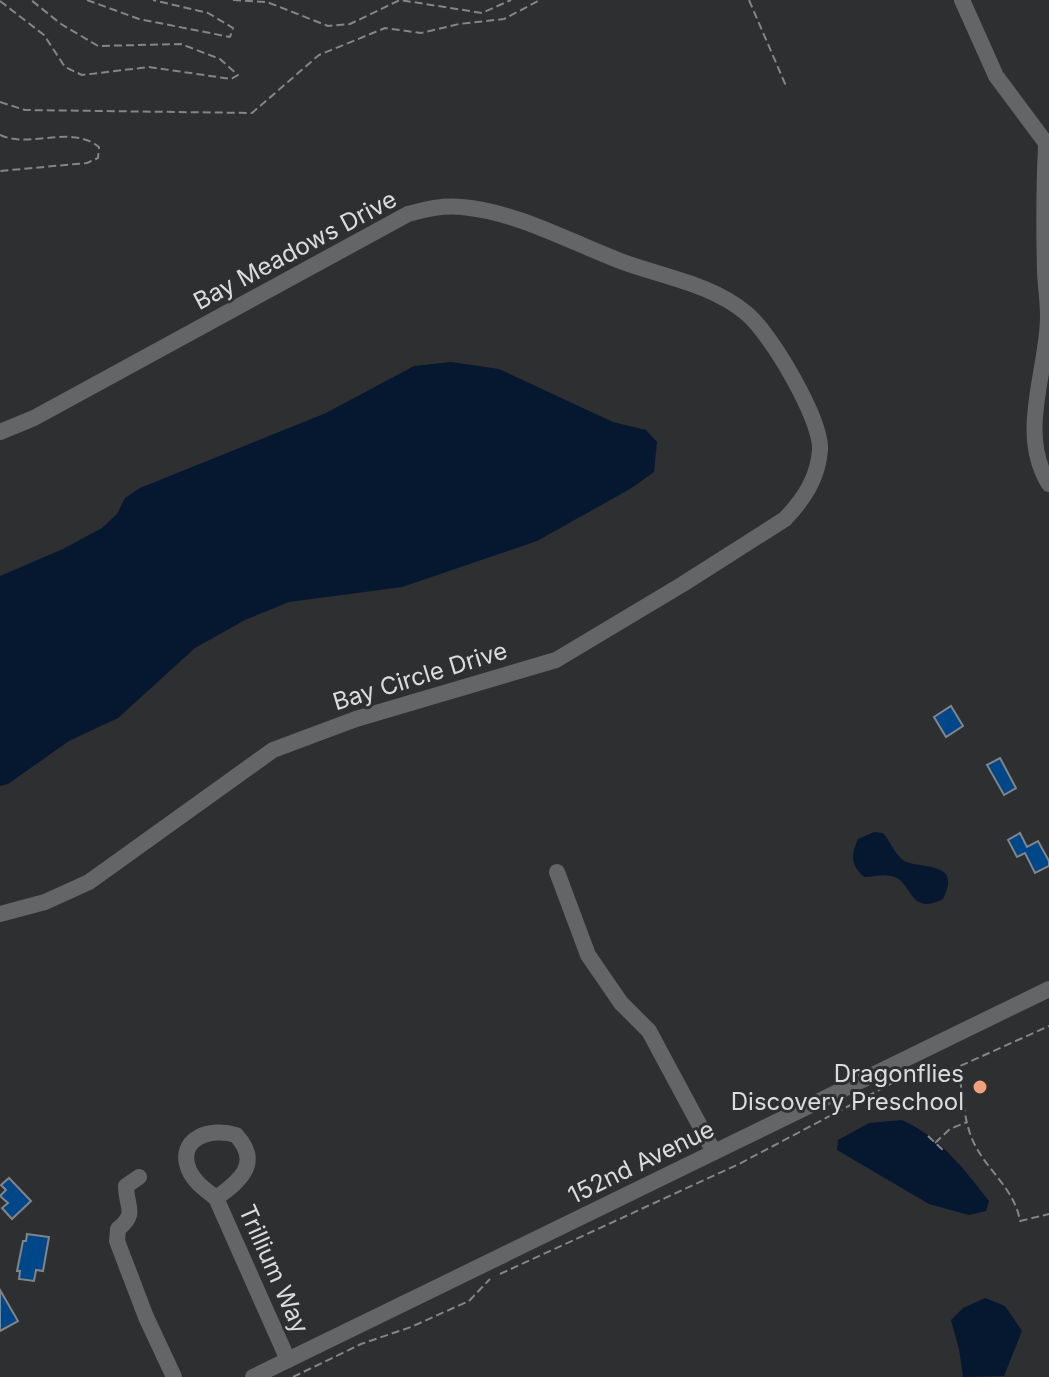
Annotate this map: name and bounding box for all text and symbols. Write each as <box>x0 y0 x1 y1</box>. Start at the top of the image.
street label: Bay Meadows Drive <box>189 184 401 316</box>
street label: Bay Circle Drive <box>329 636 511 716</box>
place label: Dragonflies Discovery Preschool <box>731 1059 964 1116</box>
marker: Dragonflies Discovery Preschool <box>971 1078 989 1096</box>
street label: 152nd Avenue <box>563 1114 719 1210</box>
street label: Trillium Way <box>233 1200 315 1338</box>

